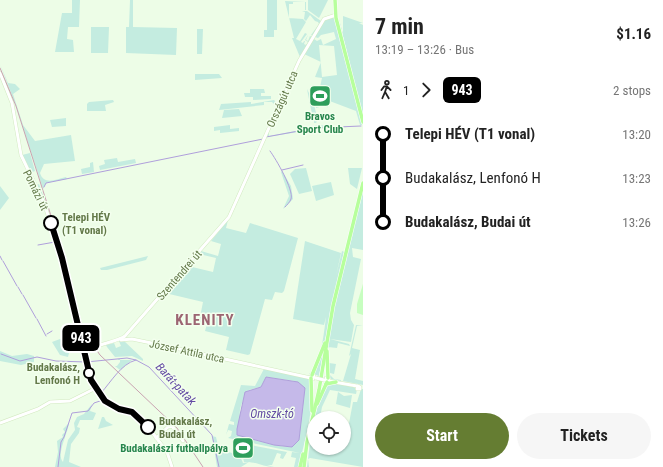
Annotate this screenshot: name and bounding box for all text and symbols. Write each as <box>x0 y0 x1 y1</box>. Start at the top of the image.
text: 7 min <box>375 14 424 39</box>
text: $1.16 <box>616 25 651 43</box>
text: 13:19 – 13:26 · Bus <box>375 42 474 57</box>
street label: Országút utca <box>264 69 301 129</box>
icon: walk <box>375 79 397 101</box>
icon: forward <box>415 79 437 101</box>
text: 943 <box>451 82 473 98</box>
sports icon: Bravos Sport Club <box>307 83 333 109</box>
text: 1 <box>403 83 409 98</box>
text: 2 stops <box>613 83 651 98</box>
place label: Bravos Sport Club <box>297 110 344 136</box>
text: Telepi HÉV (T1 vonal) <box>405 125 535 143</box>
text: 13:20 <box>622 127 651 142</box>
street label: Pomázi út <box>20 168 51 213</box>
text: Budakalász, Lenfonó H <box>405 169 541 187</box>
text: 13:23 <box>622 171 651 186</box>
place label: Telepi HÉV (T1 vonal) <box>62 211 111 237</box>
text: Budakalász, Budai út <box>405 213 531 231</box>
marker: Telepi HÉV (T1 vonal) <box>43 215 59 231</box>
text: 13:26 <box>622 215 651 230</box>
street label: Szentendrei út <box>154 248 205 303</box>
district label: KLENITY <box>175 311 235 329</box>
line badge: 943 <box>58 325 104 351</box>
text: 943 <box>70 330 92 346</box>
street label: József Attila utca <box>148 337 226 366</box>
water label: Barát-patak <box>153 360 200 409</box>
place label: Budakalász, Lenfonó H <box>27 361 80 387</box>
marker: Budakalász, Lenfonó H <box>83 367 95 379</box>
water label: Omszk-tó <box>250 407 294 421</box>
map controls <box>307 411 351 455</box>
button: locate <box>307 411 351 455</box>
button: Start <box>375 413 509 459</box>
button: Tickets <box>517 413 651 459</box>
place label: Budakalász, Budai út <box>159 415 213 441</box>
marker: Budakalász, Budai út <box>140 419 156 435</box>
sports icon: Budakalászi futballpálya <box>230 435 256 461</box>
place label: Budakalászi futballpálya <box>120 442 228 455</box>

